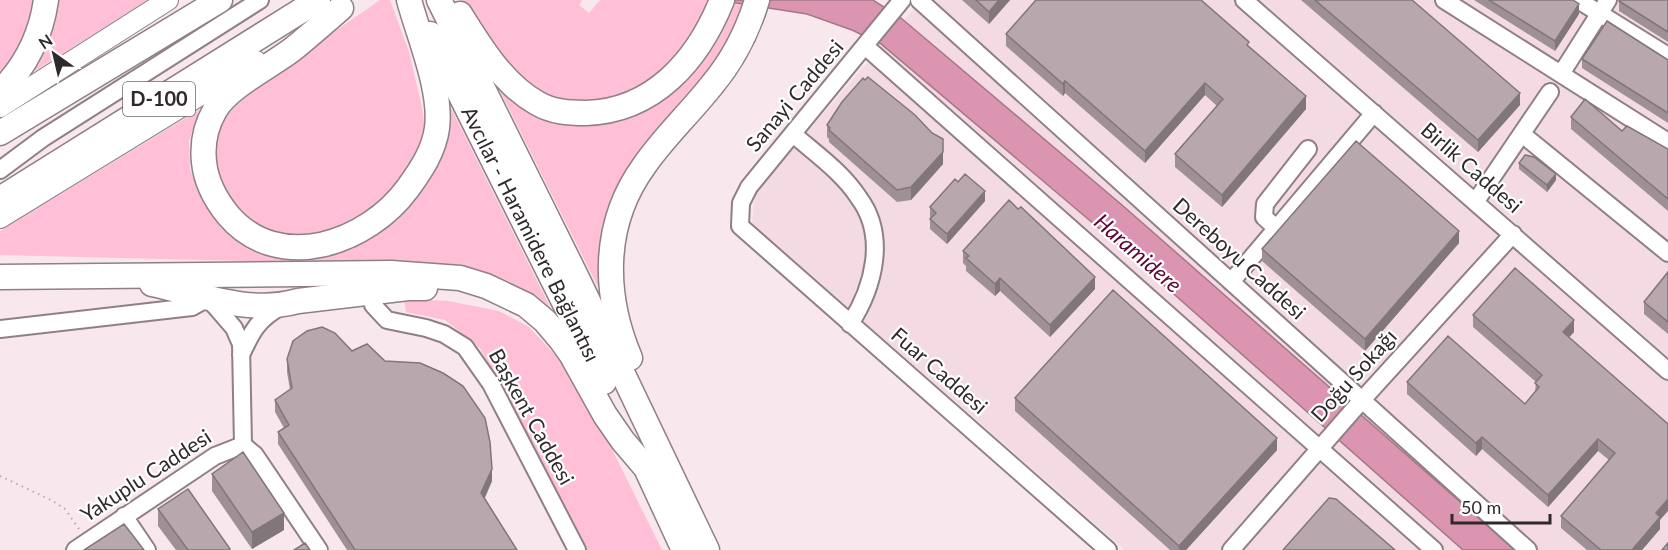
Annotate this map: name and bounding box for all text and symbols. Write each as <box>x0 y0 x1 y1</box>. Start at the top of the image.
north arrow <box>24 24 84 84</box>
text: N <box>35 30 56 52</box>
street label: Sanayi Caddesi <box>740 34 848 156</box>
road number: D-100 <box>123 82 195 116</box>
street label: Avcılar - Haramidere Bağlantısı <box>457 102 606 365</box>
street label: Birlik Caddesi <box>1417 116 1527 217</box>
street label: Dereboyu Caddesi <box>1169 192 1311 324</box>
water label: Haramidere <box>1089 207 1188 298</box>
street label: Fuar Caddesi <box>887 321 993 418</box>
street label: Doğu Sokağı <box>1305 324 1401 426</box>
street label: Başkent Caddesi <box>485 344 580 489</box>
street label: Yakuplu Caddesi <box>75 423 215 526</box>
scale bar <box>1452 487 1550 525</box>
text: 50 m <box>1461 496 1501 518</box>

